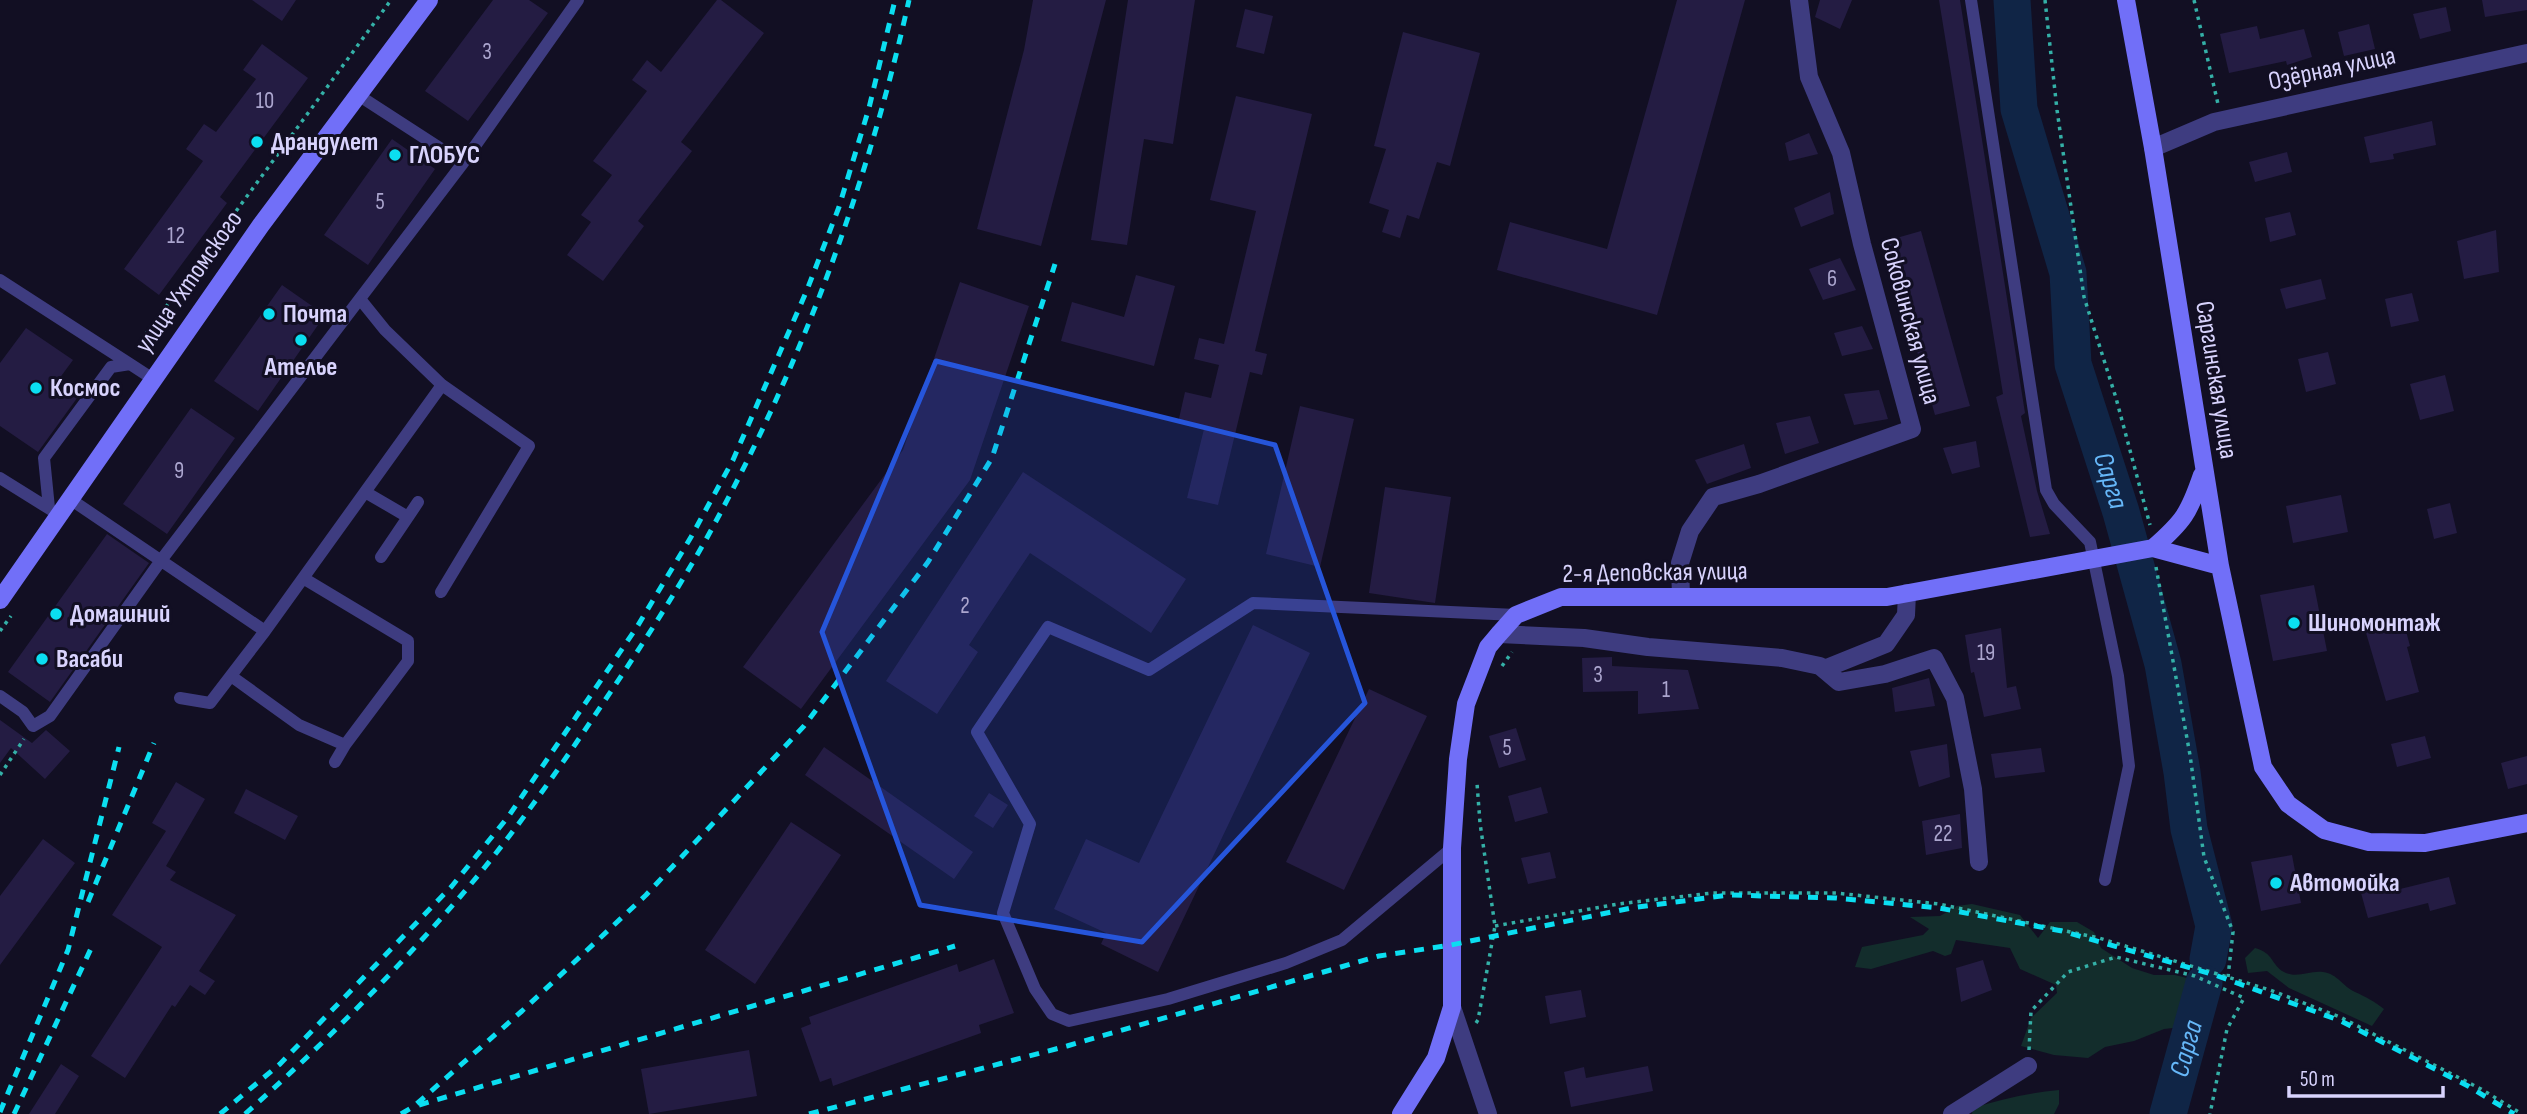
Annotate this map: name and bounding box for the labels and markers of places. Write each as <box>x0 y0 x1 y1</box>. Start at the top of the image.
place label: Драндулет <box>271 127 378 158</box>
marker: Драндулет <box>249 134 265 150</box>
place label: ГЛОБУС <box>409 140 480 171</box>
marker: ГЛОБУС <box>387 147 403 163</box>
place label: Почта <box>283 299 347 330</box>
marker: Почта <box>261 306 277 322</box>
marker: Ателье <box>293 332 309 348</box>
place label: Ателье <box>264 352 337 383</box>
place label: Космос <box>50 373 120 404</box>
marker: Космос <box>28 380 44 396</box>
place label: Домашний <box>70 599 170 630</box>
marker: Домашний <box>48 606 64 622</box>
place label: Шиномонтаж <box>2308 608 2441 639</box>
marker: Шиномонтаж <box>2286 615 2302 631</box>
place label: Васаби <box>56 644 123 675</box>
marker: Васаби <box>34 651 50 667</box>
place label: Автомойка <box>2289 868 2400 899</box>
marker: Автомойка <box>2268 875 2284 891</box>

